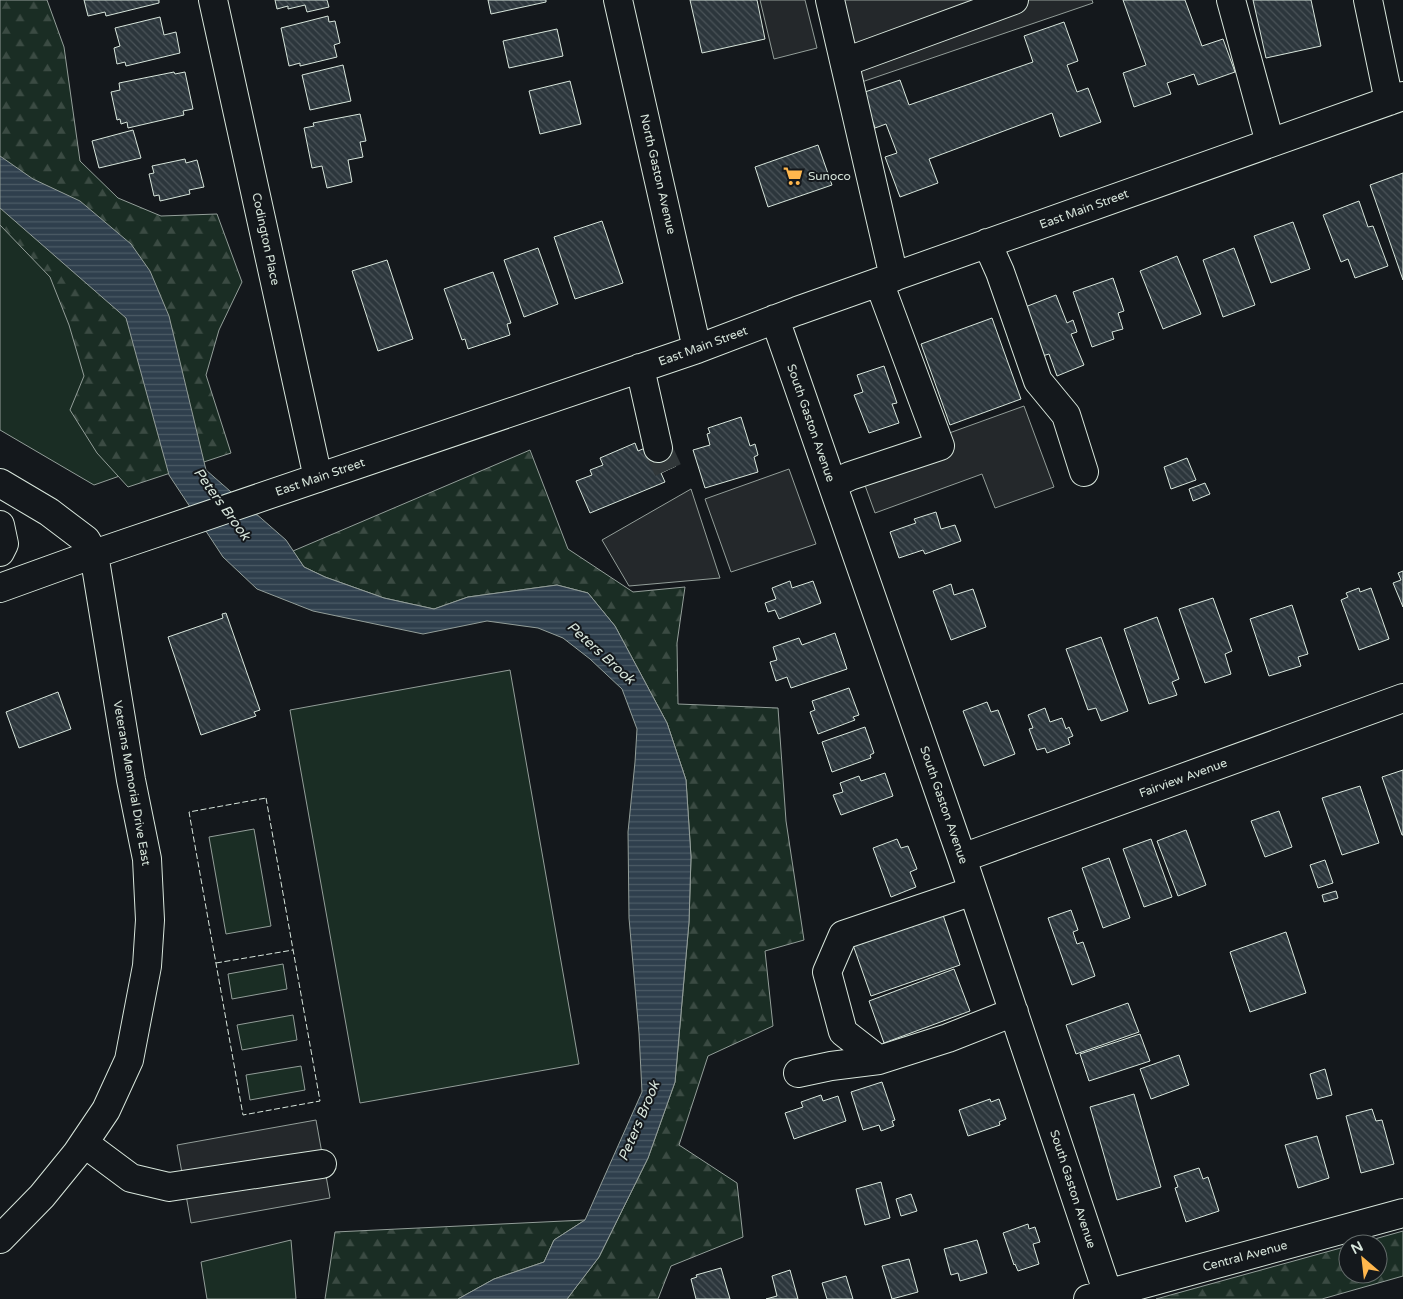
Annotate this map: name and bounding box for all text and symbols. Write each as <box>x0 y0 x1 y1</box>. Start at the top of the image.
street label: North Gaston Avenue <box>637 112 679 236</box>
supermarket icon: Sunoco <box>782 165 804 187</box>
place label: Sunoco <box>808 169 851 183</box>
street label: East Main Street <box>1038 186 1131 232</box>
street label: Codington Place <box>249 192 283 287</box>
street label: East Main Street <box>657 323 750 369</box>
street label: South Gaston Avenue <box>784 362 838 484</box>
street label: East Main Street <box>273 455 367 499</box>
water label: Peters Brook <box>190 464 255 545</box>
water label: Peters Brook <box>564 618 639 689</box>
street label: Veterans Memorial Drive East <box>111 699 154 867</box>
street label: South Gaston Avenue <box>917 744 971 866</box>
street label: Fairview Avenue <box>1137 756 1229 800</box>
water label: Peters Brook <box>614 1077 664 1164</box>
street label: South Gaston Avenue <box>1047 1128 1099 1250</box>
north arrow <box>1338 1234 1388 1284</box>
street label: Central Avenue <box>1201 1238 1289 1274</box>
text: N <box>1348 1238 1366 1258</box>

